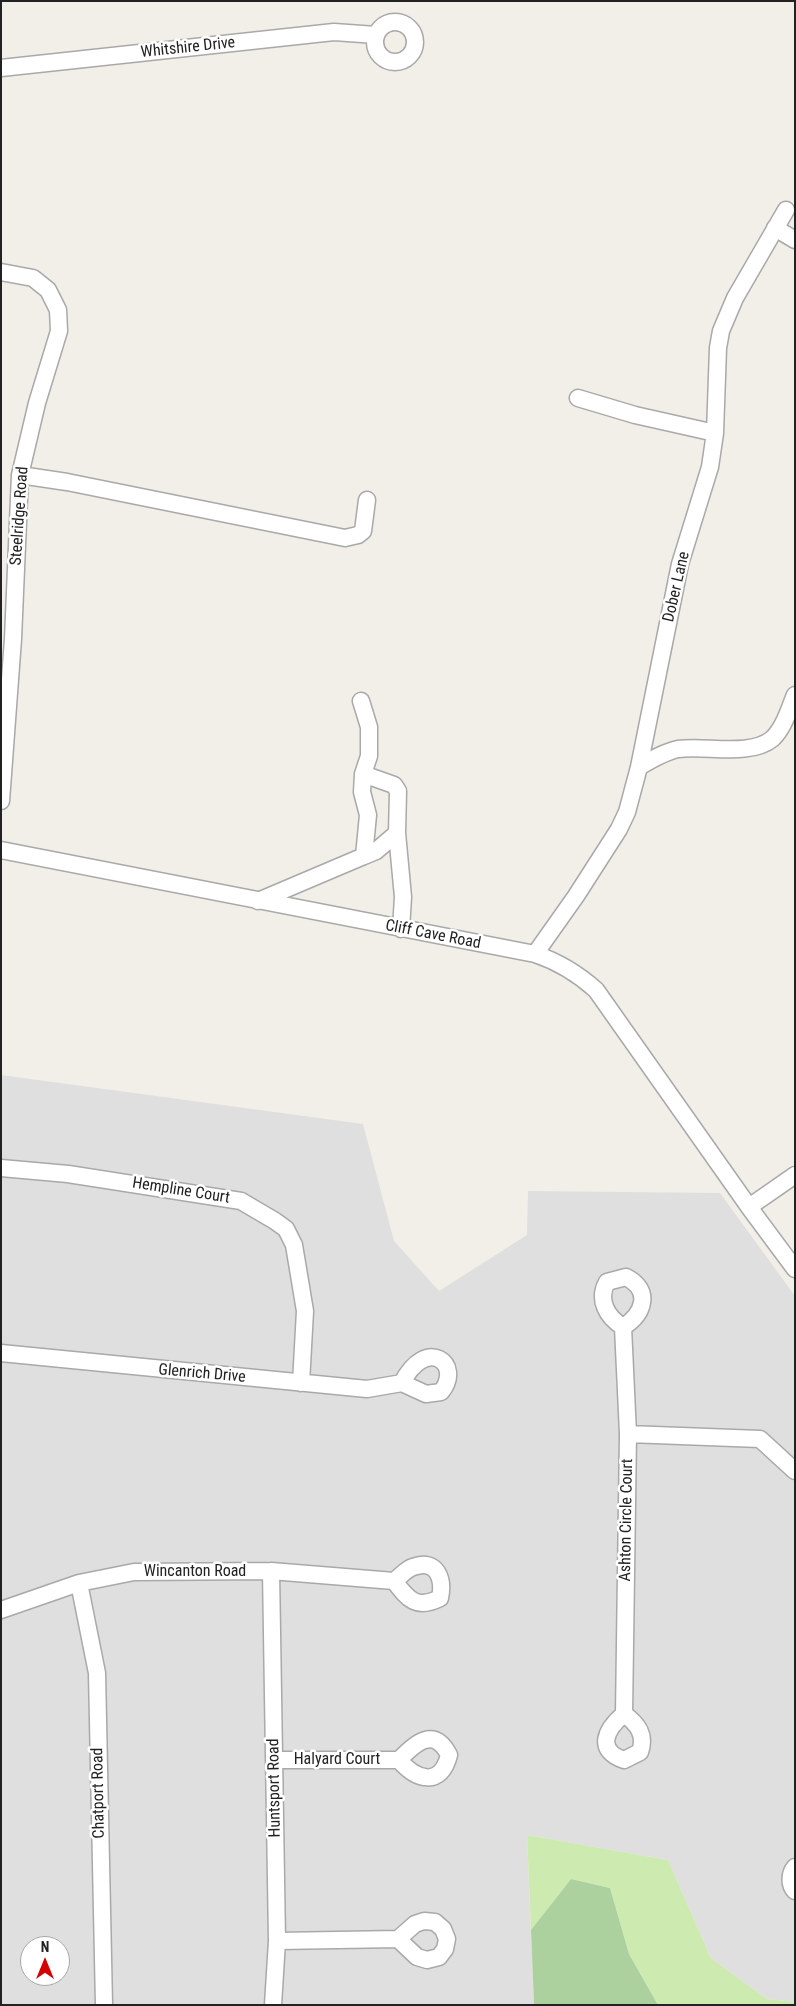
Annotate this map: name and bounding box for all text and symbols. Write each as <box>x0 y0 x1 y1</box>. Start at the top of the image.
street label: Whitshire Drive <box>140 33 236 63</box>
street label: Steelridge Road <box>7 466 33 566</box>
street label: Dober Lane <box>660 550 694 624</box>
street label: Cliff Cave Road <box>384 916 482 954</box>
street label: Hempline Court <box>131 1174 231 1208</box>
street label: Glenrich Drive <box>158 1361 246 1387</box>
street label: Ashton Circle Court <box>616 1458 638 1582</box>
street label: Wincanton Road <box>144 1562 246 1582</box>
street label: Huntsport Road <box>265 1738 285 1838</box>
street label: Chatport Road <box>89 1747 109 1839</box>
street label: Halyard Court <box>294 1750 380 1770</box>
north arrow <box>20 1936 70 1986</box>
text: N <box>41 1939 49 1955</box>

